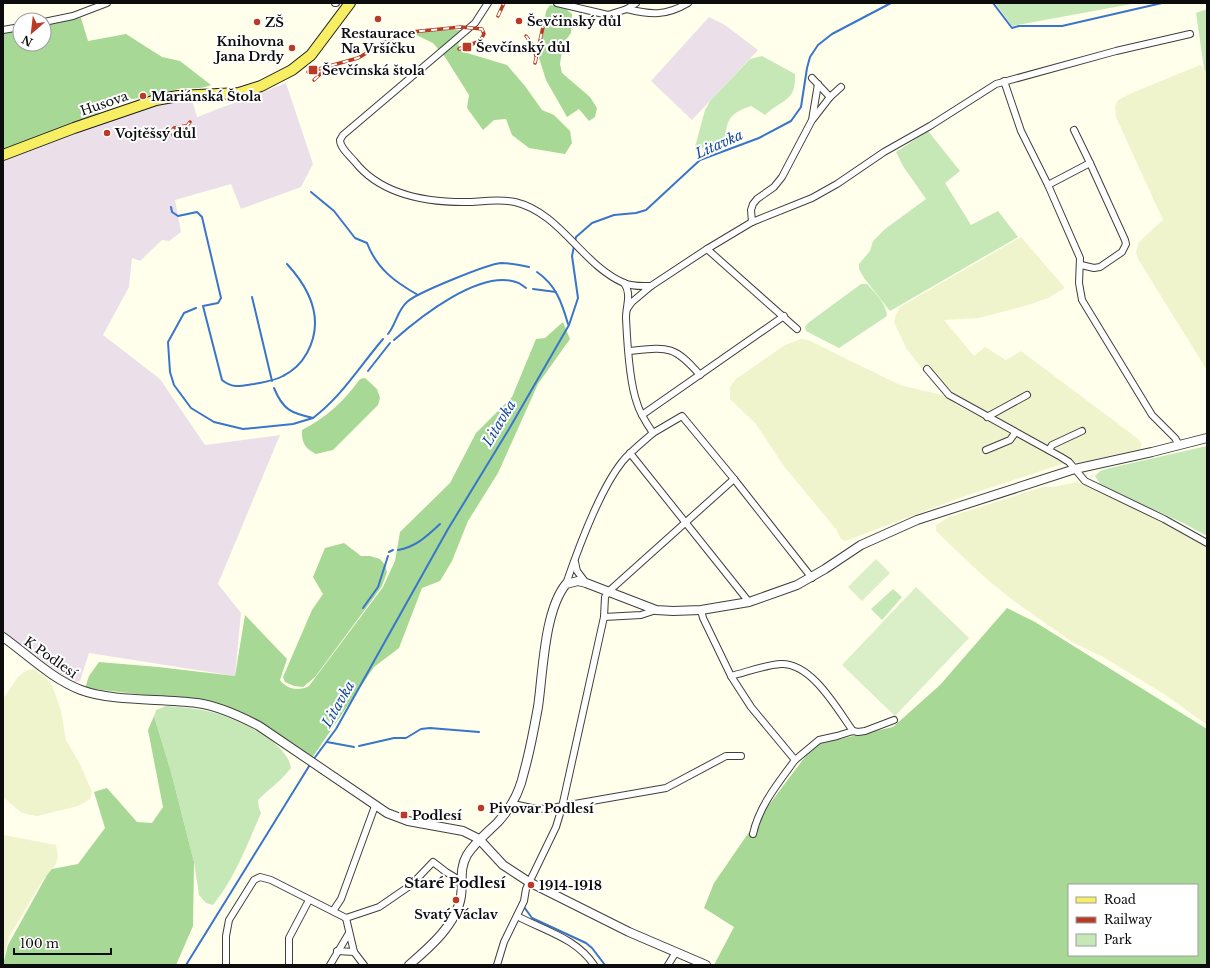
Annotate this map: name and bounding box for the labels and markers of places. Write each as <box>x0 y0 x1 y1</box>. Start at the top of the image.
place label: Ševčinský důl <box>527 13 622 30</box>
place label: ZŠ <box>265 14 284 31</box>
marker: Restaurace Na Vršíčku <box>373 14 383 24</box>
marker: Ševčinský důl <box>514 16 524 26</box>
marker: ZŠ <box>252 17 262 27</box>
place label: Restaurace Na Vršíčku <box>341 25 416 57</box>
place label: Knihovna Jana Drdy <box>213 33 285 65</box>
place label: Ševčínský důl <box>476 39 571 56</box>
marker: Ševčínský důl <box>461 41 473 53</box>
marker: Knihovna Jana Drdy <box>287 43 297 53</box>
place label: Ševčínská štola <box>322 62 425 79</box>
marker: Ševčínská štola <box>307 64 319 76</box>
place label: Mariánská Štola <box>151 88 262 105</box>
marker: Mariánská Štola <box>138 91 148 101</box>
place label: Vojtěšsý důl <box>114 125 196 142</box>
marker: Vojtěšsý důl <box>102 128 112 138</box>
place label: Pivovar Podlesí <box>489 800 594 817</box>
marker: Pivovar Podlesí <box>476 803 486 813</box>
place label: Podlesí <box>412 807 462 824</box>
marker: Podlesí <box>399 810 409 820</box>
place label: 1914-1918 <box>539 877 602 894</box>
marker: 1914-1918 <box>526 880 536 890</box>
marker: Svatý Václav <box>451 895 461 905</box>
place label: Svatý Václav <box>414 906 499 923</box>

